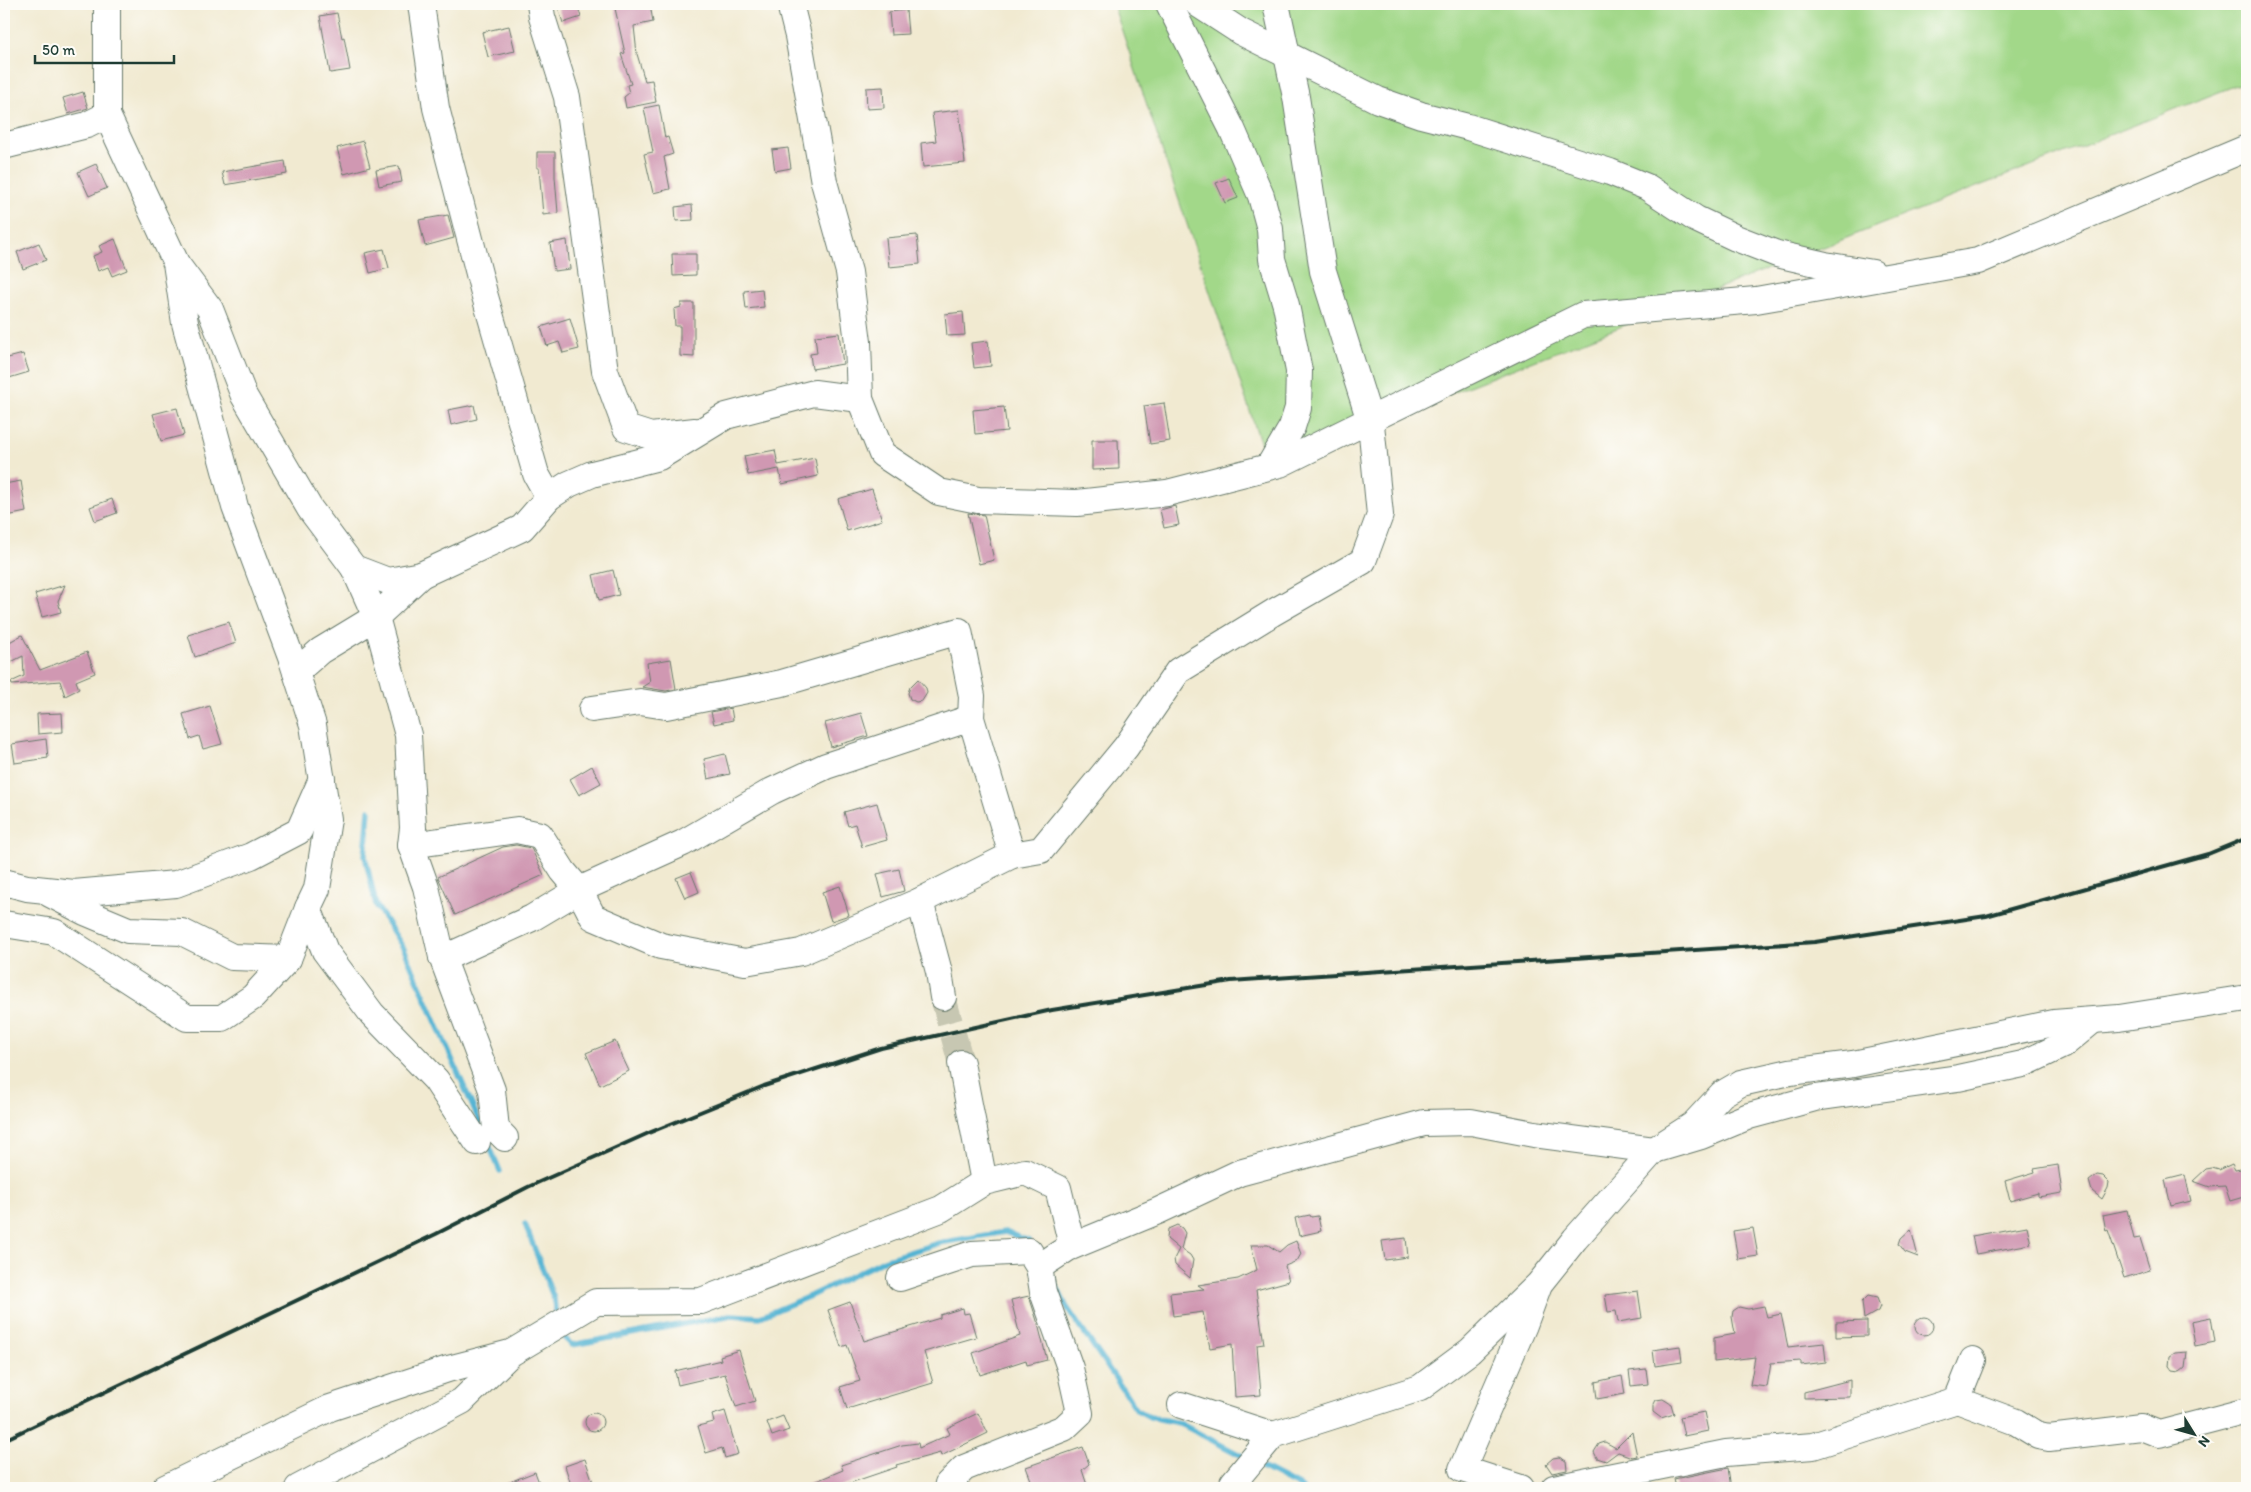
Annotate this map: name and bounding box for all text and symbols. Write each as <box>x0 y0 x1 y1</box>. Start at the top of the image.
scale bar <box>35 32 174 64</box>
text: 50 m <box>42 41 75 59</box>
north arrow <box>2168 1410 2218 1460</box>
text: N <box>2194 1433 2214 1450</box>

